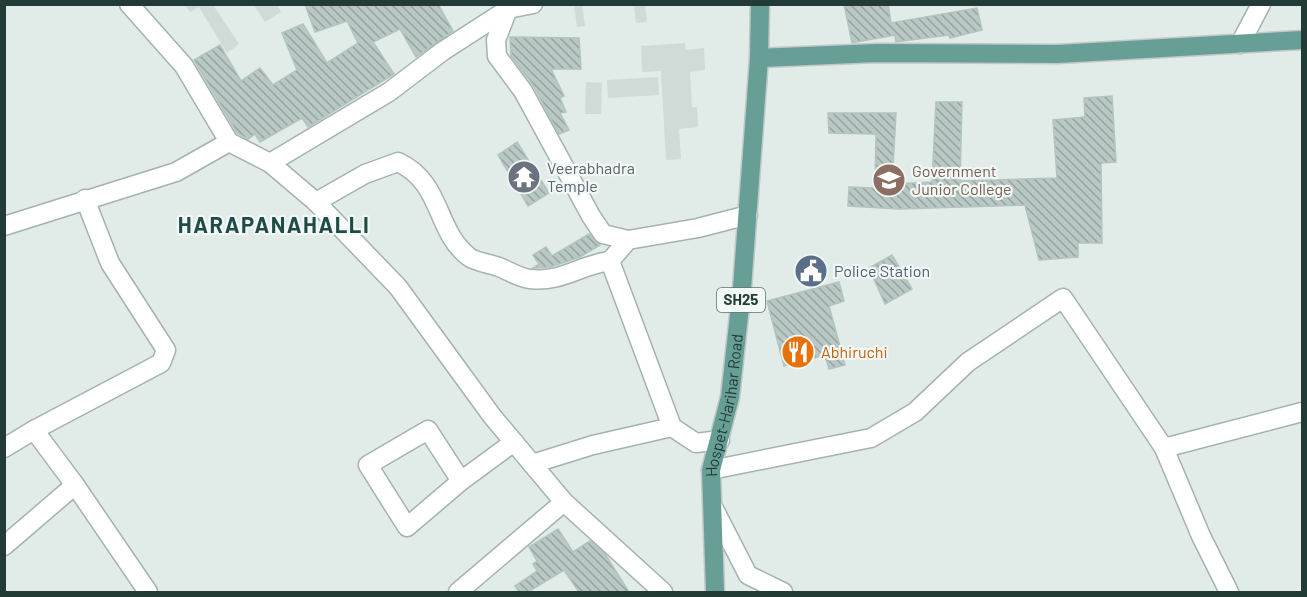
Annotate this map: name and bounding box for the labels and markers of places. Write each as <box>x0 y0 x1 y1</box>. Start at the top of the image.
place label: Veerabhadra Temple <box>547 158 635 195</box>
temple icon: Veerabhadra Temple <box>506 159 542 195</box>
place label: Government Junior College <box>912 161 1012 198</box>
school or university icon: Government Junior College <box>871 162 907 198</box>
public building icon: Police Station <box>793 253 829 289</box>
place label: Police Station <box>834 261 930 280</box>
restaurant icon: Abhiruchi <box>780 334 816 370</box>
place label: Abhiruchi <box>821 342 888 361</box>

